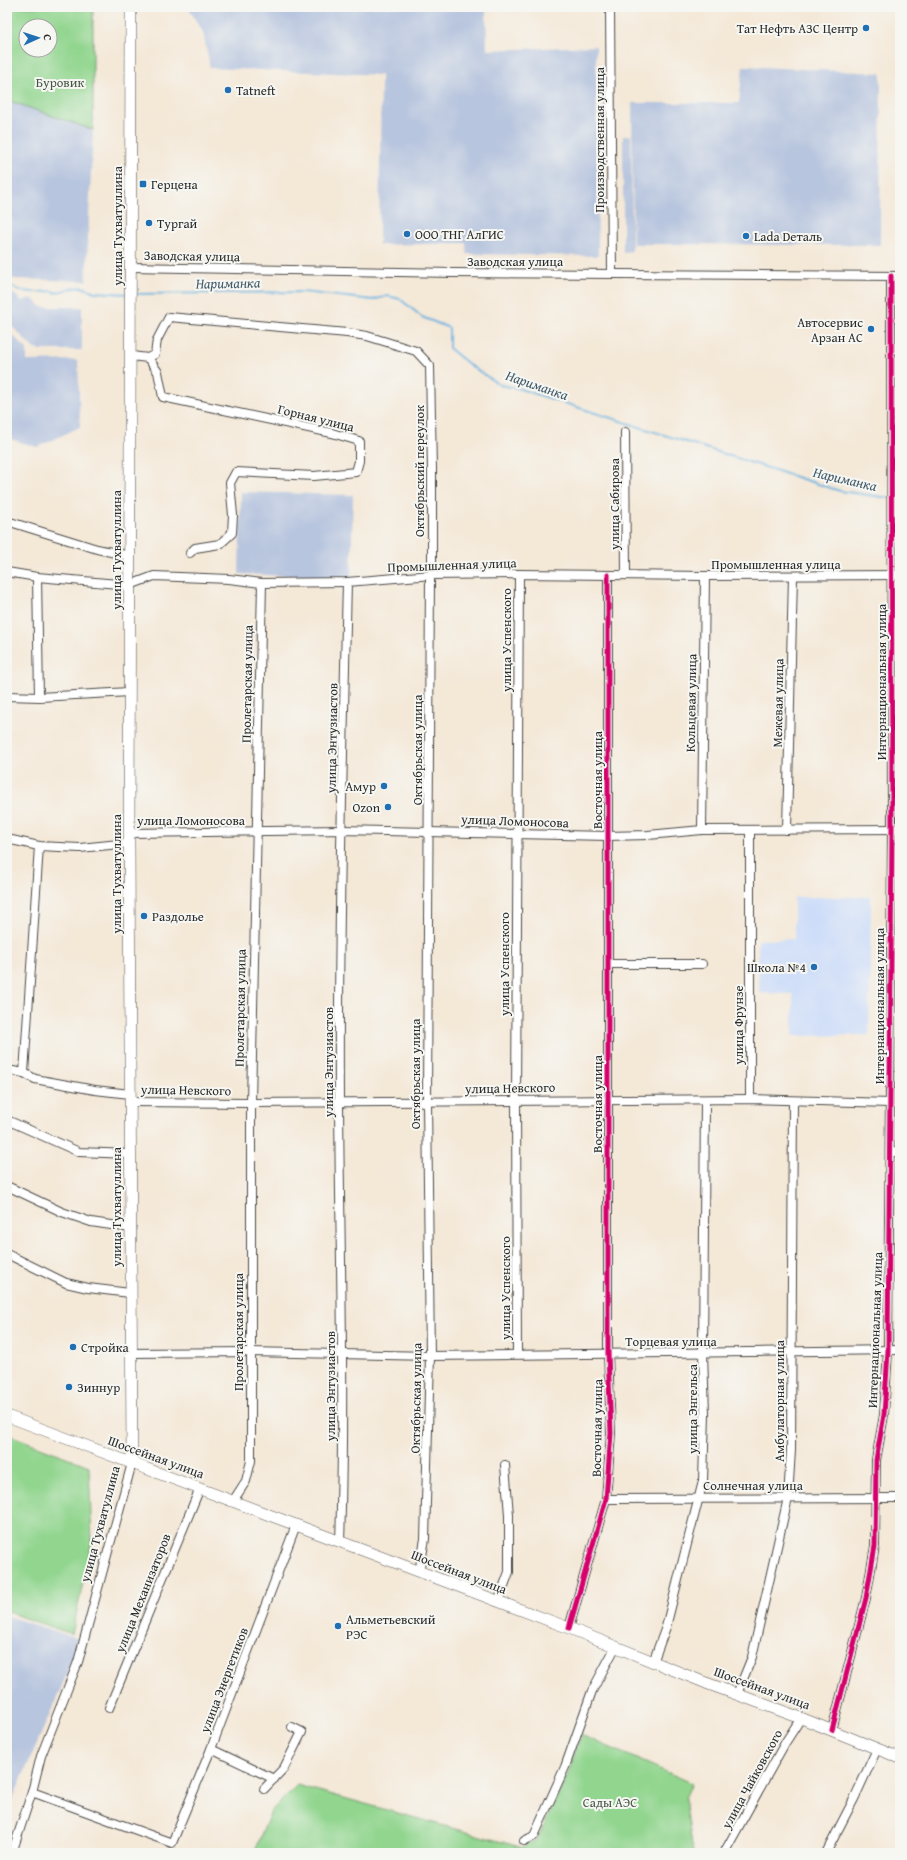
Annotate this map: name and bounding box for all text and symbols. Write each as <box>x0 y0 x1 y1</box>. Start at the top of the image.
north arrow <box>18 18 58 58</box>
place label: Тат Нефть АЗС Центр <box>737 19 858 38</box>
marker: Тат Нефть АЗС Центр <box>861 23 871 33</box>
text: С <box>40 34 56 41</box>
street label: Производственная улица <box>590 66 609 213</box>
park label: Буровик <box>36 73 84 92</box>
place label: Tatneft <box>236 81 276 100</box>
marker: Tatneft <box>223 85 233 95</box>
street label: улица Тухватуллина <box>108 165 127 287</box>
place label: Герцена <box>151 175 198 194</box>
marker: Герцена <box>138 179 148 189</box>
place label: Тургай <box>157 214 198 233</box>
marker: Тургай <box>144 218 154 228</box>
place label: ООО ТНГ АлГИС <box>415 225 504 244</box>
place label: Lada Dеталь <box>754 227 822 246</box>
marker: ООО ТНГ АлГИС <box>402 229 412 239</box>
marker: Lada Dеталь <box>741 231 751 241</box>
street label: Заводская улица <box>144 246 241 266</box>
street label: Заводская улица <box>467 252 564 271</box>
water label: Нариманка <box>195 272 261 294</box>
place label: Автосервис Арзан АС <box>797 313 863 347</box>
marker: Автосервис Арзан АС <box>866 324 876 334</box>
water label: Нариманка <box>503 365 571 405</box>
street label: Горная улица <box>276 399 357 437</box>
street label: Октябрьский переулок <box>410 405 429 537</box>
street label: улица Сабирова <box>605 457 624 551</box>
water label: Нариманка <box>811 462 879 496</box>
street label: улица Тухватуллина <box>107 489 126 611</box>
street label: Промышленная улица <box>387 553 518 577</box>
street label: Промышленная улица <box>711 555 841 574</box>
street label: улица Успенского <box>497 588 516 693</box>
street label: Интернациональная улица <box>872 603 891 760</box>
street label: Пролетарская улица <box>236 624 258 743</box>
street label: Кольцевая улица <box>681 653 701 752</box>
street label: Межевая улица <box>768 658 788 748</box>
street label: улица Энтузиастов <box>322 683 342 794</box>
street label: Октябрьская улица <box>408 694 427 805</box>
street label: Восточная улица <box>588 730 607 829</box>
place label: Амур <box>345 777 376 796</box>
marker: Амур <box>379 781 389 791</box>
place label: Ozon <box>352 798 381 817</box>
marker: Ozon <box>383 802 393 812</box>
street label: улица Ломоносова <box>460 810 570 832</box>
street label: улица Ломоносова <box>136 811 246 830</box>
street label: улица Тухватуллина <box>107 813 126 935</box>
place label: Раздолье <box>152 907 204 926</box>
marker: Раздолье <box>139 911 149 921</box>
street label: улица Успенского <box>495 912 514 1017</box>
street label: Интернациональная улица <box>870 927 889 1084</box>
street label: Пролетарская улица <box>229 948 251 1067</box>
place label: Школа №4 <box>747 958 806 977</box>
marker: Школа №4 <box>809 962 819 972</box>
street label: улица Фрунзе <box>729 985 748 1066</box>
street label: улица Энтузиастов <box>319 1007 338 1118</box>
street label: Октябрьская улица <box>406 1018 425 1129</box>
street label: Восточная улица <box>588 1054 607 1153</box>
street label: улица Невского <box>464 1078 556 1098</box>
street label: улица Невского <box>140 1080 232 1100</box>
street label: улица Тухватуллина <box>107 1146 126 1268</box>
street label: улица Успенского <box>496 1236 515 1341</box>
street label: Интернациональная улица <box>863 1251 887 1409</box>
street label: Пролетарская улица <box>229 1272 248 1391</box>
street label: улица Энтузиастов <box>321 1331 340 1442</box>
street label: Торцевая улица <box>625 1332 718 1351</box>
place label: Стройка <box>81 1338 130 1357</box>
street label: Амбулаторная улица <box>770 1339 789 1462</box>
marker: Стройка <box>68 1342 78 1352</box>
street label: Октябрьская улица <box>406 1342 426 1453</box>
street label: улица Энгельса <box>683 1363 702 1455</box>
place label: Зиннур <box>77 1378 120 1397</box>
street label: Восточная улица <box>587 1378 607 1477</box>
marker: Зиннур <box>64 1382 74 1392</box>
street label: Шоссейная улица <box>105 1431 208 1483</box>
street label: улица Тухватуллина <box>75 1463 125 1585</box>
street label: Солнечная улица <box>703 1476 804 1495</box>
street label: улица Механизаторов <box>110 1531 176 1656</box>
street label: Шоссейная улица <box>408 1545 510 1599</box>
place label: Альметьевский РЭС <box>346 1610 436 1644</box>
marker: Альметьевский РЭС <box>333 1621 343 1631</box>
street label: улица Энергетиков <box>195 1625 253 1736</box>
street label: Шоссейная улица <box>711 1662 814 1714</box>
street label: улица Чайковского <box>716 1726 787 1833</box>
park label: Сады АЭС <box>583 1793 637 1812</box>

